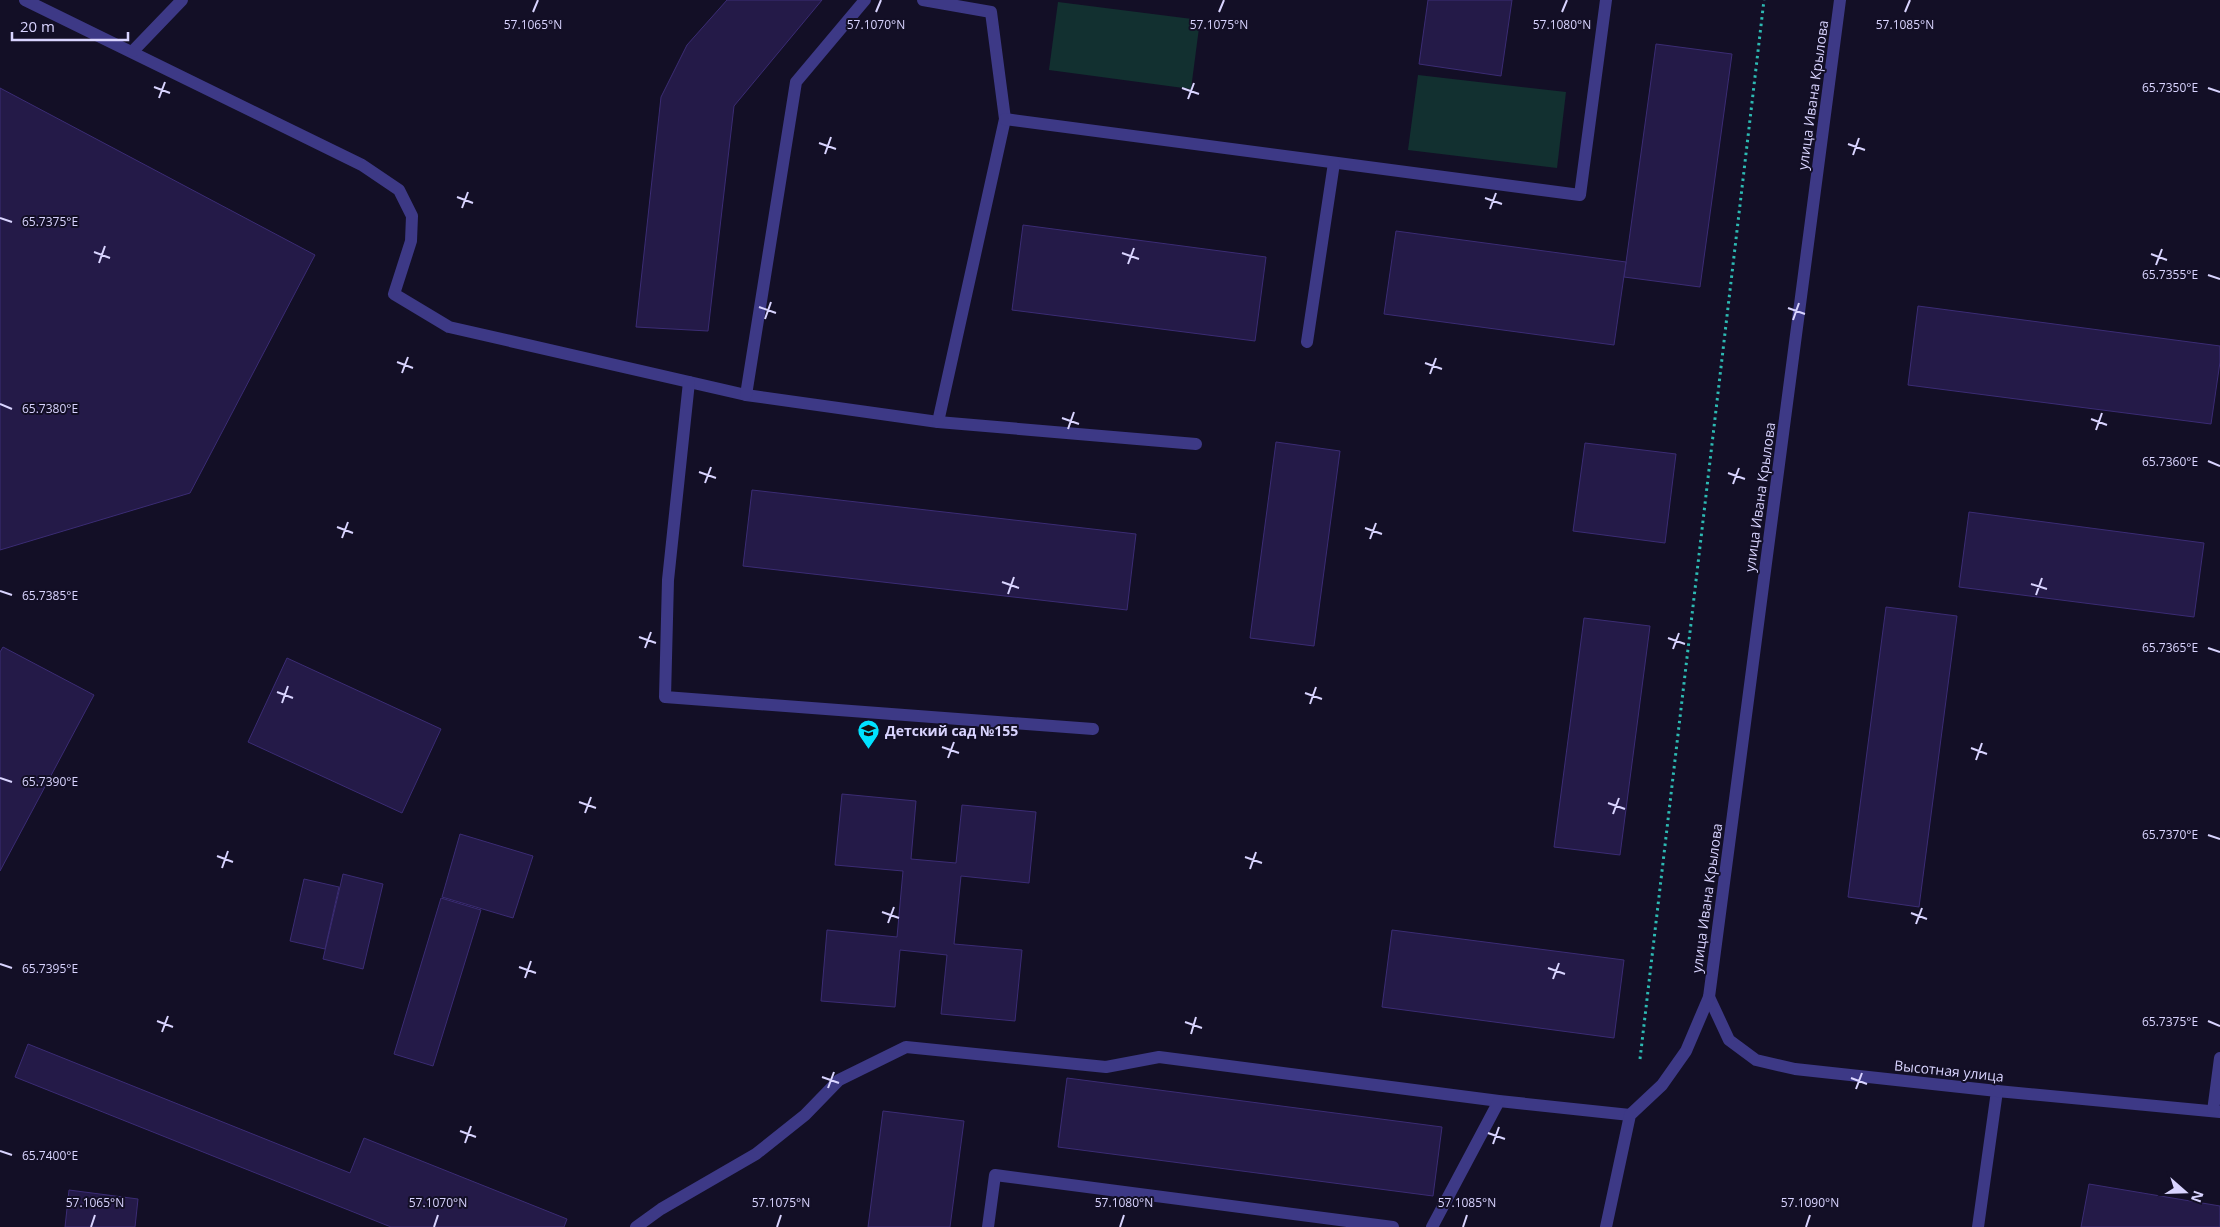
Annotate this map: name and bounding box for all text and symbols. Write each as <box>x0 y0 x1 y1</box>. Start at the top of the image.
scale bar <box>12 10 129 42</box>
text: 20 m <box>20 16 55 36</box>
text: 57.1065°N <box>504 16 562 33</box>
text: 57.1070°N <box>847 16 905 33</box>
text: 57.1075°N <box>1190 16 1248 33</box>
text: 57.1080°N <box>1533 16 1591 33</box>
text: 57.1085°N <box>1876 16 1934 33</box>
street label: улица Ивана Крылова <box>1793 19 1832 171</box>
text: 65.7350°E <box>2142 79 2198 96</box>
text: 65.7375°E <box>22 213 78 230</box>
text: 65.7355°E <box>2142 266 2198 283</box>
text: 65.7380°E <box>22 400 78 417</box>
street label: улица Ивана Крылова <box>1740 421 1779 573</box>
text: 65.7360°E <box>2142 453 2198 470</box>
text: 65.7385°E <box>22 587 78 604</box>
text: 65.7365°E <box>2142 639 2198 656</box>
school or university icon: Детский сад №155 <box>857 719 881 750</box>
place label: Детский сад №155 <box>885 721 1018 740</box>
text: 65.7390°E <box>22 773 78 790</box>
street label: улица Ивана Крылова <box>1687 822 1726 974</box>
text: 65.7370°E <box>2142 826 2198 843</box>
text: 65.7395°E <box>22 960 78 977</box>
text: 65.7375°E <box>2142 1013 2198 1030</box>
street label: Высотная улица <box>1893 1055 2005 1086</box>
text: 65.7400°E <box>22 1147 78 1164</box>
north arrow <box>2160 1167 2210 1217</box>
text: N <box>2187 1188 2209 1205</box>
text: 57.1065°N <box>66 1194 124 1211</box>
text: 57.1070°N <box>409 1194 467 1211</box>
text: 57.1075°N <box>752 1194 810 1211</box>
text: 57.1080°N <box>1095 1194 1153 1211</box>
text: 57.1085°N <box>1438 1194 1496 1211</box>
text: 57.1090°N <box>1781 1194 1839 1211</box>

